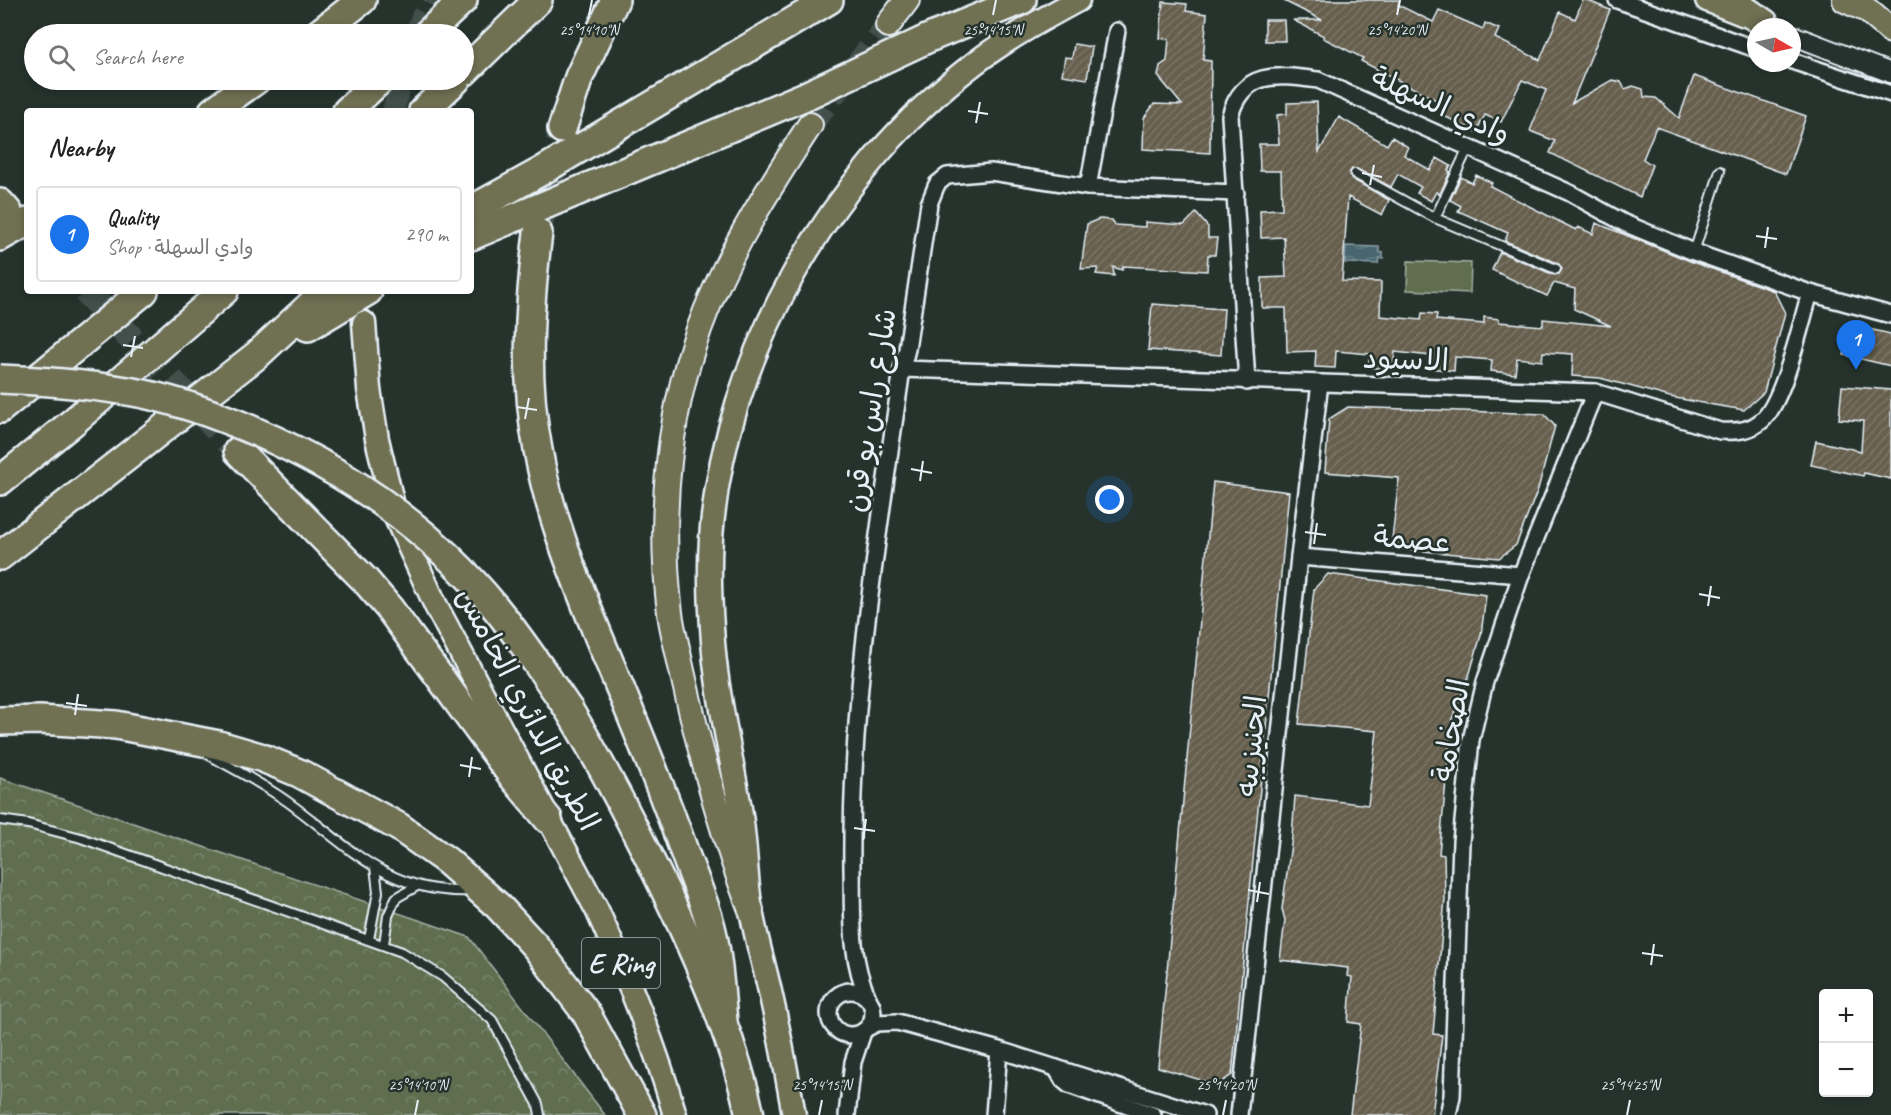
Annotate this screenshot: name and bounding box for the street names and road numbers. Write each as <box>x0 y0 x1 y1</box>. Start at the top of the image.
street label: وادي السهلة <box>1365 57 1517 154</box>
street label: شارع راس بو قرن <box>835 305 907 515</box>
street label: الاسيود <box>1362 339 1450 379</box>
street label: عصمة <box>1372 517 1452 561</box>
street label: الطريق الدائري الخامس <box>446 581 608 838</box>
street label: الصخامة <box>1423 676 1479 784</box>
street label: الحنيزيبه <box>1227 693 1275 799</box>
road number: E Ring <box>582 938 660 988</box>

